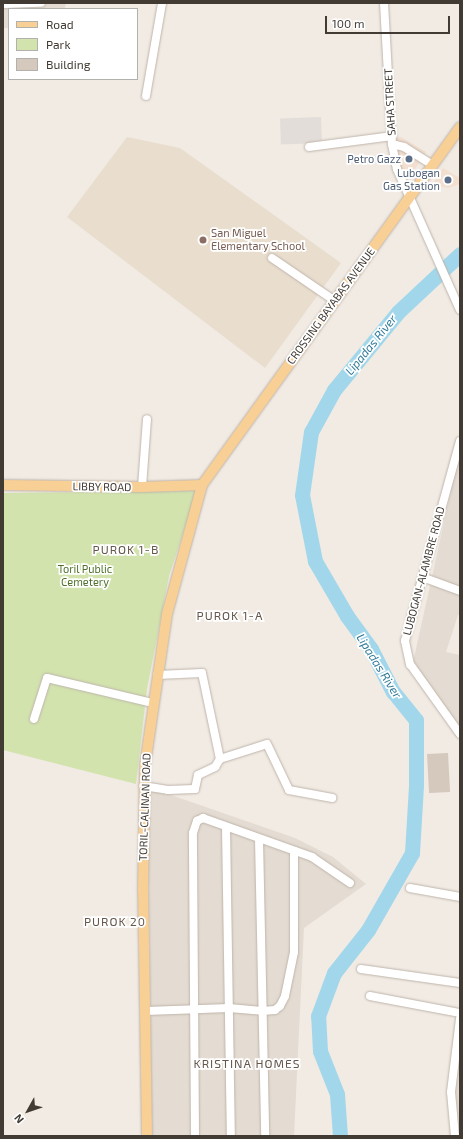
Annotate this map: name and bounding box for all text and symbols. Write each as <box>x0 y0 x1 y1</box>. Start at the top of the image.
legend <box>8 8 138 80</box>
scale bar <box>327 8 452 34</box>
text: 100 m <box>332 16 364 30</box>
text: Road <box>46 17 74 31</box>
text: Park <box>46 37 71 51</box>
text: Building <box>46 57 90 71</box>
street label: SAHA STREET <box>382 68 398 136</box>
place label: Petro Gazz <box>347 152 401 166</box>
marker: Petro Gazz <box>404 154 414 164</box>
place label: Lubogan Gas Station <box>383 167 440 193</box>
marker: Lubogan Gas Station <box>443 175 453 185</box>
place label: San Miguel Elementary School <box>211 227 305 253</box>
marker: San Miguel Elementary School <box>198 235 208 245</box>
street label: CROSSING BAYABAS AVENUE <box>284 245 378 367</box>
water label: Lipadas River <box>342 312 400 378</box>
street label: LIBBY ROAD <box>72 480 132 494</box>
street label: LUBOGAN-ALAMBRE ROAD <box>400 505 448 637</box>
district label: PUROK 1-B <box>93 543 159 557</box>
park label: Toril Public Cemetery <box>58 563 112 589</box>
district label: PUROK 1-A <box>197 609 263 623</box>
water label: Lipadas River <box>353 631 405 701</box>
street label: TORIL-CALINAN ROAD <box>137 753 153 861</box>
district label: PUROK 20 <box>84 915 146 929</box>
district label: KRISTINA HOMES <box>193 1057 301 1071</box>
north arrow <box>8 1091 48 1131</box>
text: N <box>11 1112 26 1126</box>

